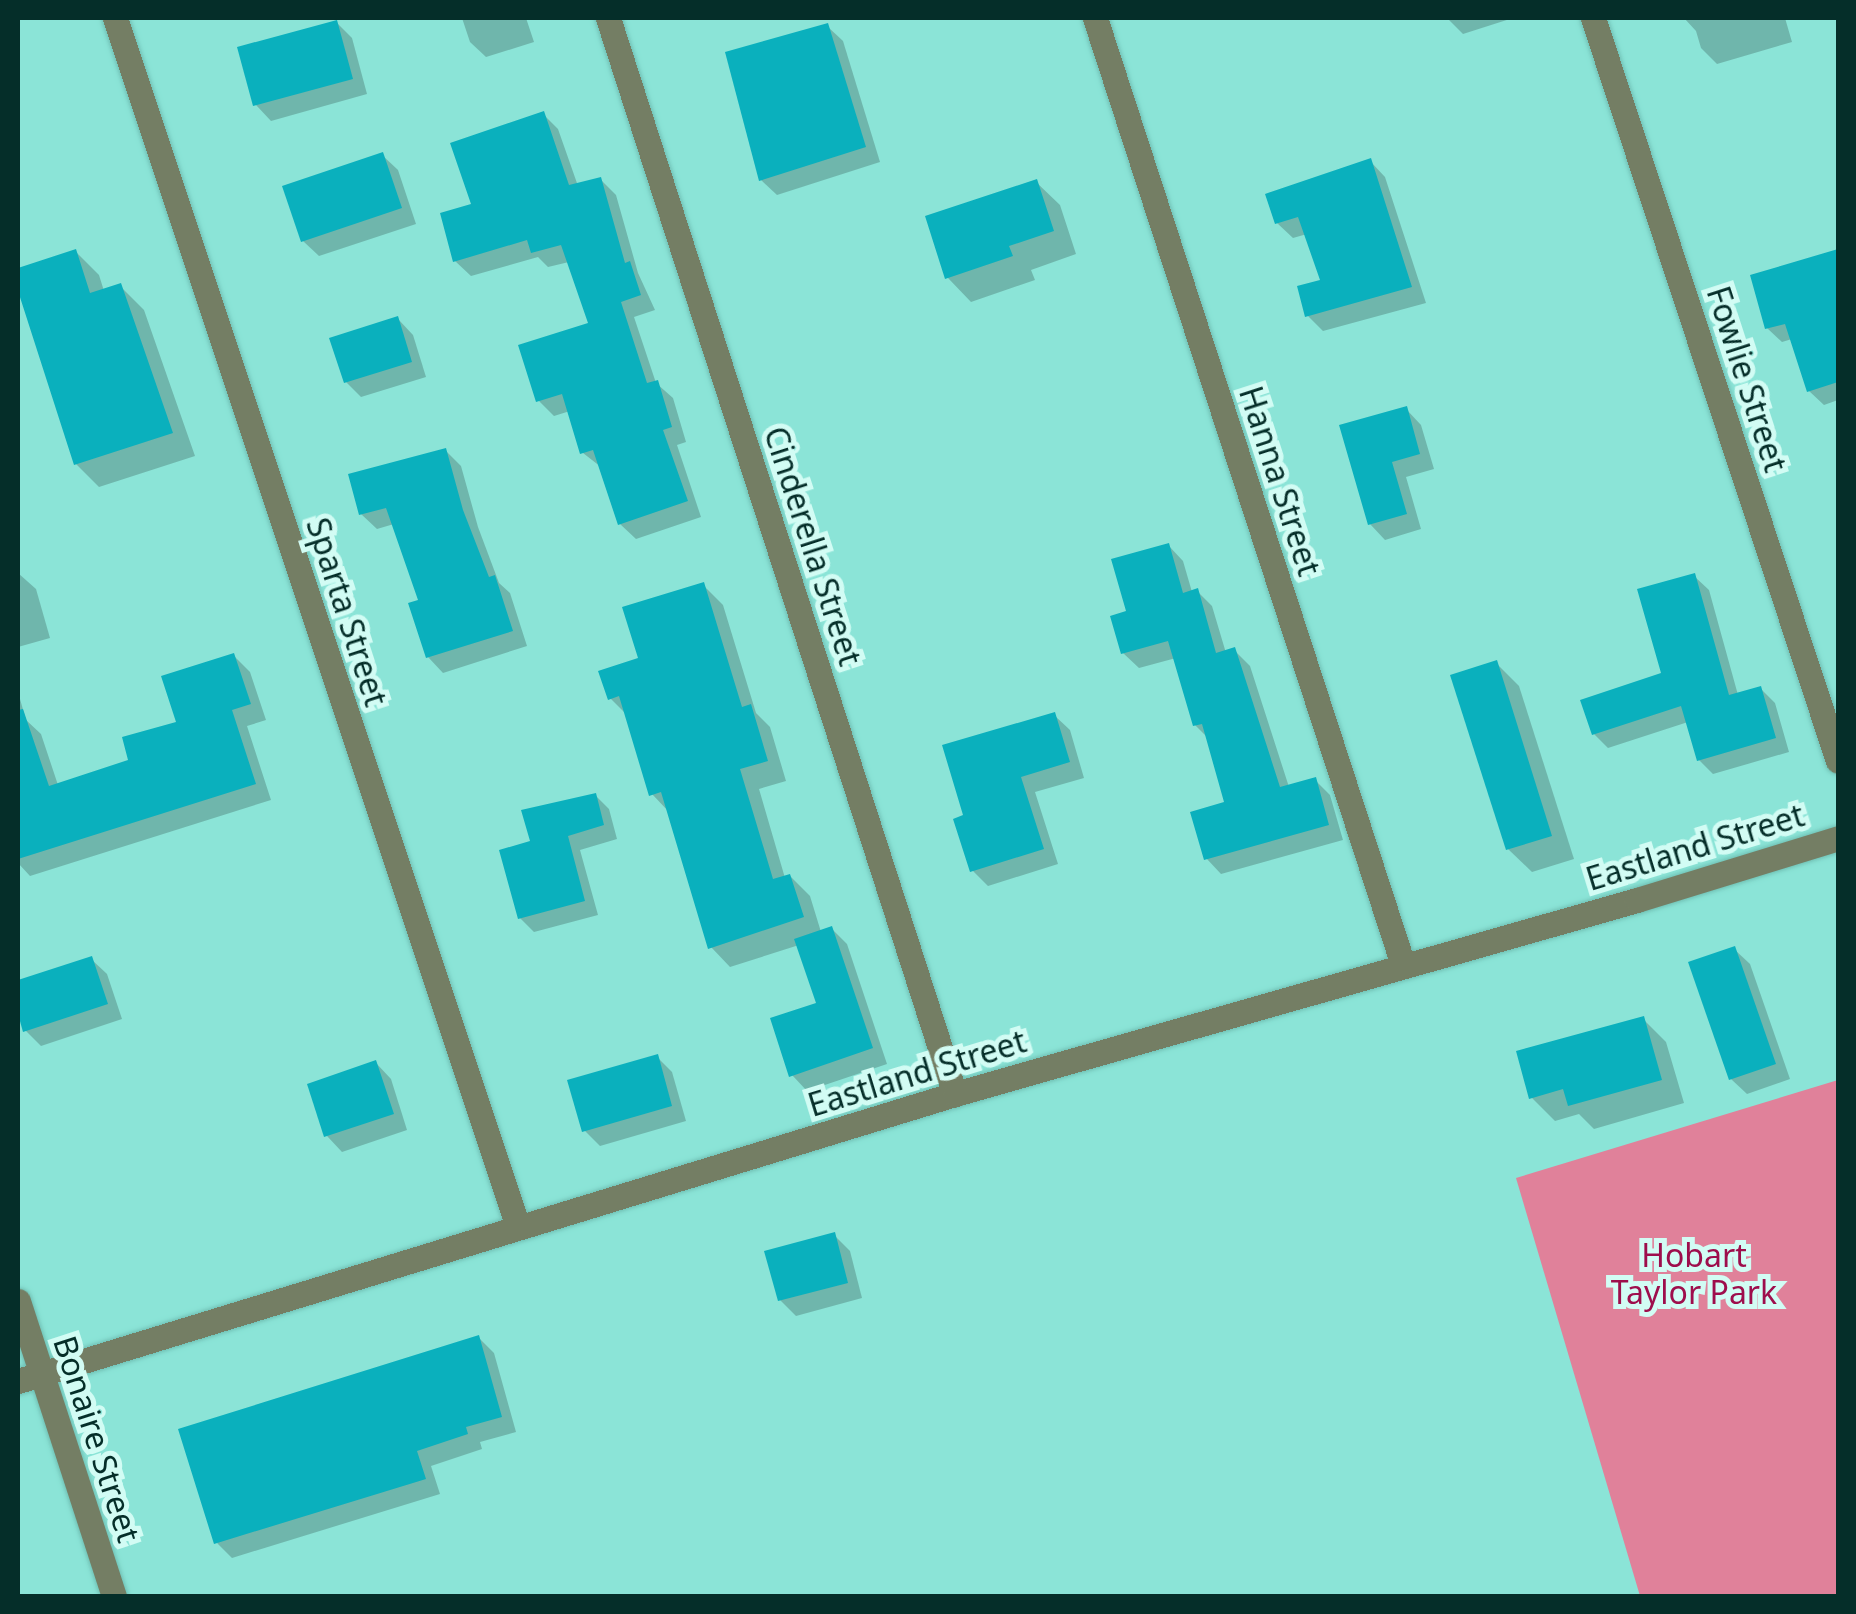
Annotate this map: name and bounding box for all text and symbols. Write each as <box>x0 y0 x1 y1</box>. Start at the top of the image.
street label: Fowlie Street <box>1699 281 1795 477</box>
street label: Hanna Street <box>1231 381 1329 581</box>
street label: Cinderella Street <box>756 422 870 670</box>
street label: Sparta Street <box>299 513 395 711</box>
street label: Eastland Street <box>1581 796 1809 898</box>
street label: Eastland Street <box>803 1022 1031 1124</box>
park label: Hobart Taylor Park <box>1611 1237 1777 1312</box>
street label: Bonaire Street <box>46 1331 148 1547</box>

